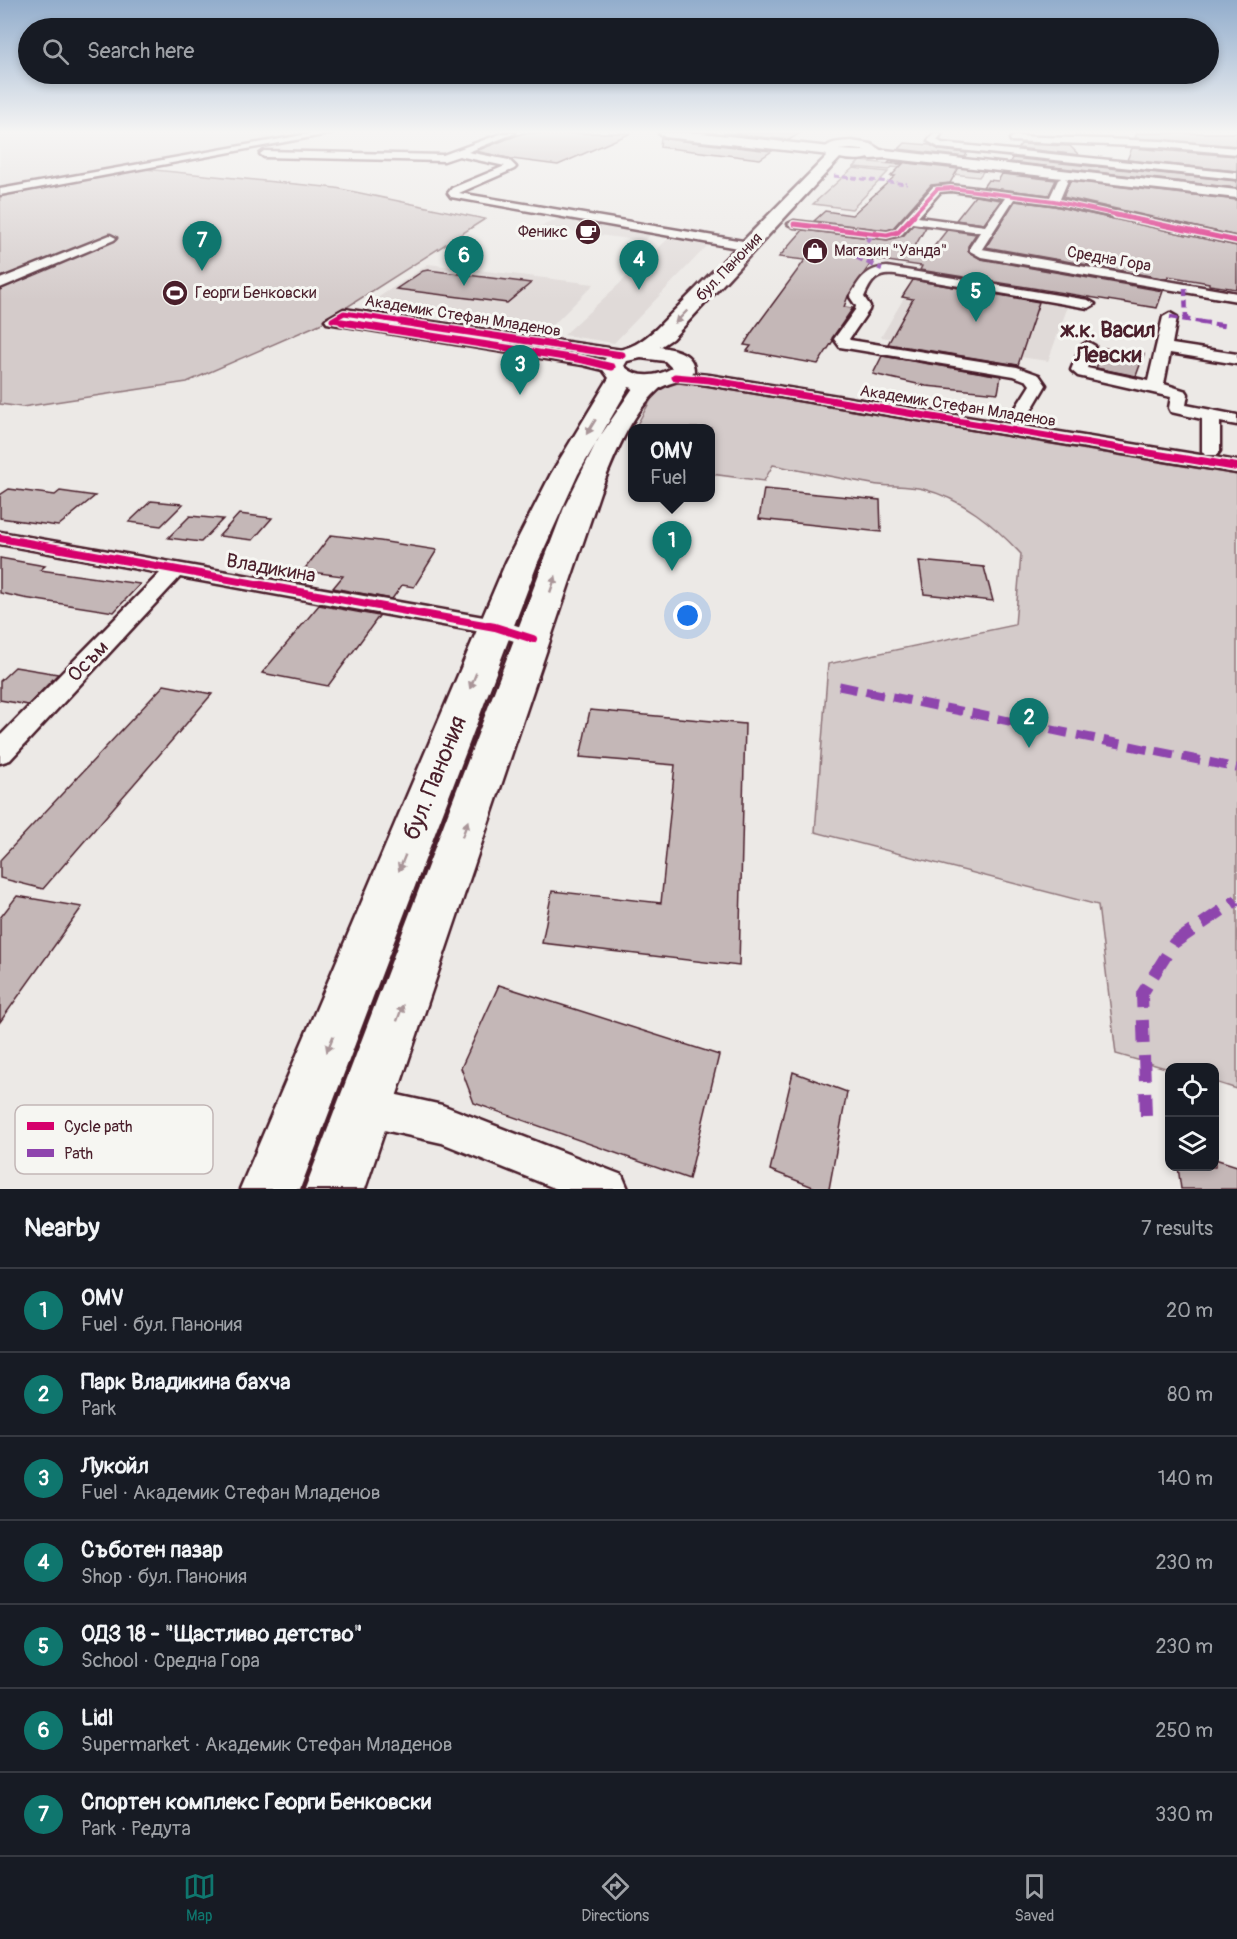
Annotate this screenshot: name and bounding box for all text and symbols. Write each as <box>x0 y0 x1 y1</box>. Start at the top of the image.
search box <box>18 18 1219 84</box>
icon: search <box>39 35 72 68</box>
text: Search here <box>87 37 194 65</box>
cafe icon: Феникс <box>573 217 603 247</box>
pin: 7 <box>182 222 222 271</box>
place label: Феникс <box>518 222 568 242</box>
street label: бул. Панония <box>691 229 767 305</box>
pin: 6 <box>444 236 484 286</box>
shop icon: Магазин "Уанда" <box>800 236 830 266</box>
pin: 4 <box>620 240 658 290</box>
place label: Магазин "Уанда" <box>834 241 947 261</box>
street label: Средна Гора <box>1065 242 1153 276</box>
pin: 5 <box>956 272 996 322</box>
sports icon: Георги Бенковски <box>160 278 190 308</box>
place label: Георги Бенковски <box>195 283 316 303</box>
street label: Академик Стефан Младенов <box>364 291 562 341</box>
one-way arrow <box>674 309 688 323</box>
district label: ж.к. Васил Левски <box>1059 316 1156 369</box>
pin: 3 <box>500 346 540 395</box>
street label: Академик Стефан Младенов <box>859 381 1057 431</box>
one-way arrow <box>586 419 597 435</box>
popup <box>628 424 715 502</box>
text: OMV <box>650 437 693 465</box>
text: Fuel <box>650 465 687 490</box>
pin: 1 <box>652 522 692 571</box>
street label: Владикина <box>224 548 318 588</box>
one-way arrow <box>548 575 558 593</box>
your location <box>673 601 702 630</box>
street label: Осъм <box>62 635 114 687</box>
one-way arrow <box>468 673 478 691</box>
pin: 2 <box>1010 698 1048 748</box>
street label: бул. Панония <box>397 712 473 844</box>
one-way arrow <box>461 820 471 838</box>
one-way arrow <box>396 854 406 872</box>
one-way arrow <box>395 1004 405 1022</box>
one-way arrow <box>325 1035 334 1053</box>
map controls <box>1165 1063 1219 1171</box>
button: locate <box>1165 1063 1219 1117</box>
legend <box>15 1105 213 1174</box>
text: Cycle path <box>64 1117 132 1137</box>
button: layers <box>1165 1117 1219 1171</box>
text: Path <box>64 1144 93 1164</box>
text: Nearby <box>24 1212 100 1244</box>
text: 7 results <box>1141 1216 1213 1241</box>
text: OMV <box>81 1284 124 1312</box>
text: 1 <box>40 1298 47 1323</box>
text: 20 m <box>1166 1298 1213 1323</box>
text: Fuel · бул. Панония <box>81 1312 242 1337</box>
text: Парк Владикина бахча <box>81 1368 291 1396</box>
text: 2 <box>38 1382 49 1407</box>
text: 80 m <box>1167 1382 1213 1407</box>
text: Park <box>81 1396 116 1421</box>
text: Лукойл <box>81 1452 149 1480</box>
text: 3 <box>38 1466 49 1491</box>
text: 140 m <box>1158 1466 1213 1491</box>
text: Fuel · Академик Стефан Младенов <box>81 1480 381 1505</box>
text: Съботен пазар <box>81 1536 223 1564</box>
text: 4 <box>38 1550 49 1575</box>
text: 230 m <box>1156 1550 1213 1575</box>
text: Shop · бул. Панония <box>81 1564 247 1589</box>
text: ОДЗ 18 - "Щастливо детство" <box>81 1620 362 1648</box>
text: 5 <box>38 1634 49 1659</box>
text: 230 m <box>1156 1634 1213 1659</box>
text: School · Средна Гора <box>81 1648 260 1673</box>
text: Lidl <box>81 1704 113 1732</box>
text: 6 <box>38 1718 49 1743</box>
text: 250 m <box>1155 1718 1213 1743</box>
text: Supermarket · Академик Стефан Младенов <box>81 1732 453 1757</box>
text: Спортен комплекс Георги Бенковски <box>81 1788 431 1816</box>
text: 7 <box>38 1802 49 1827</box>
text: 330 m <box>1155 1802 1213 1827</box>
text: Park · Редута <box>81 1816 191 1841</box>
tab: Map <box>183 1870 216 1926</box>
tab: Directions <box>581 1870 649 1926</box>
tab: Saved <box>1015 1870 1054 1926</box>

